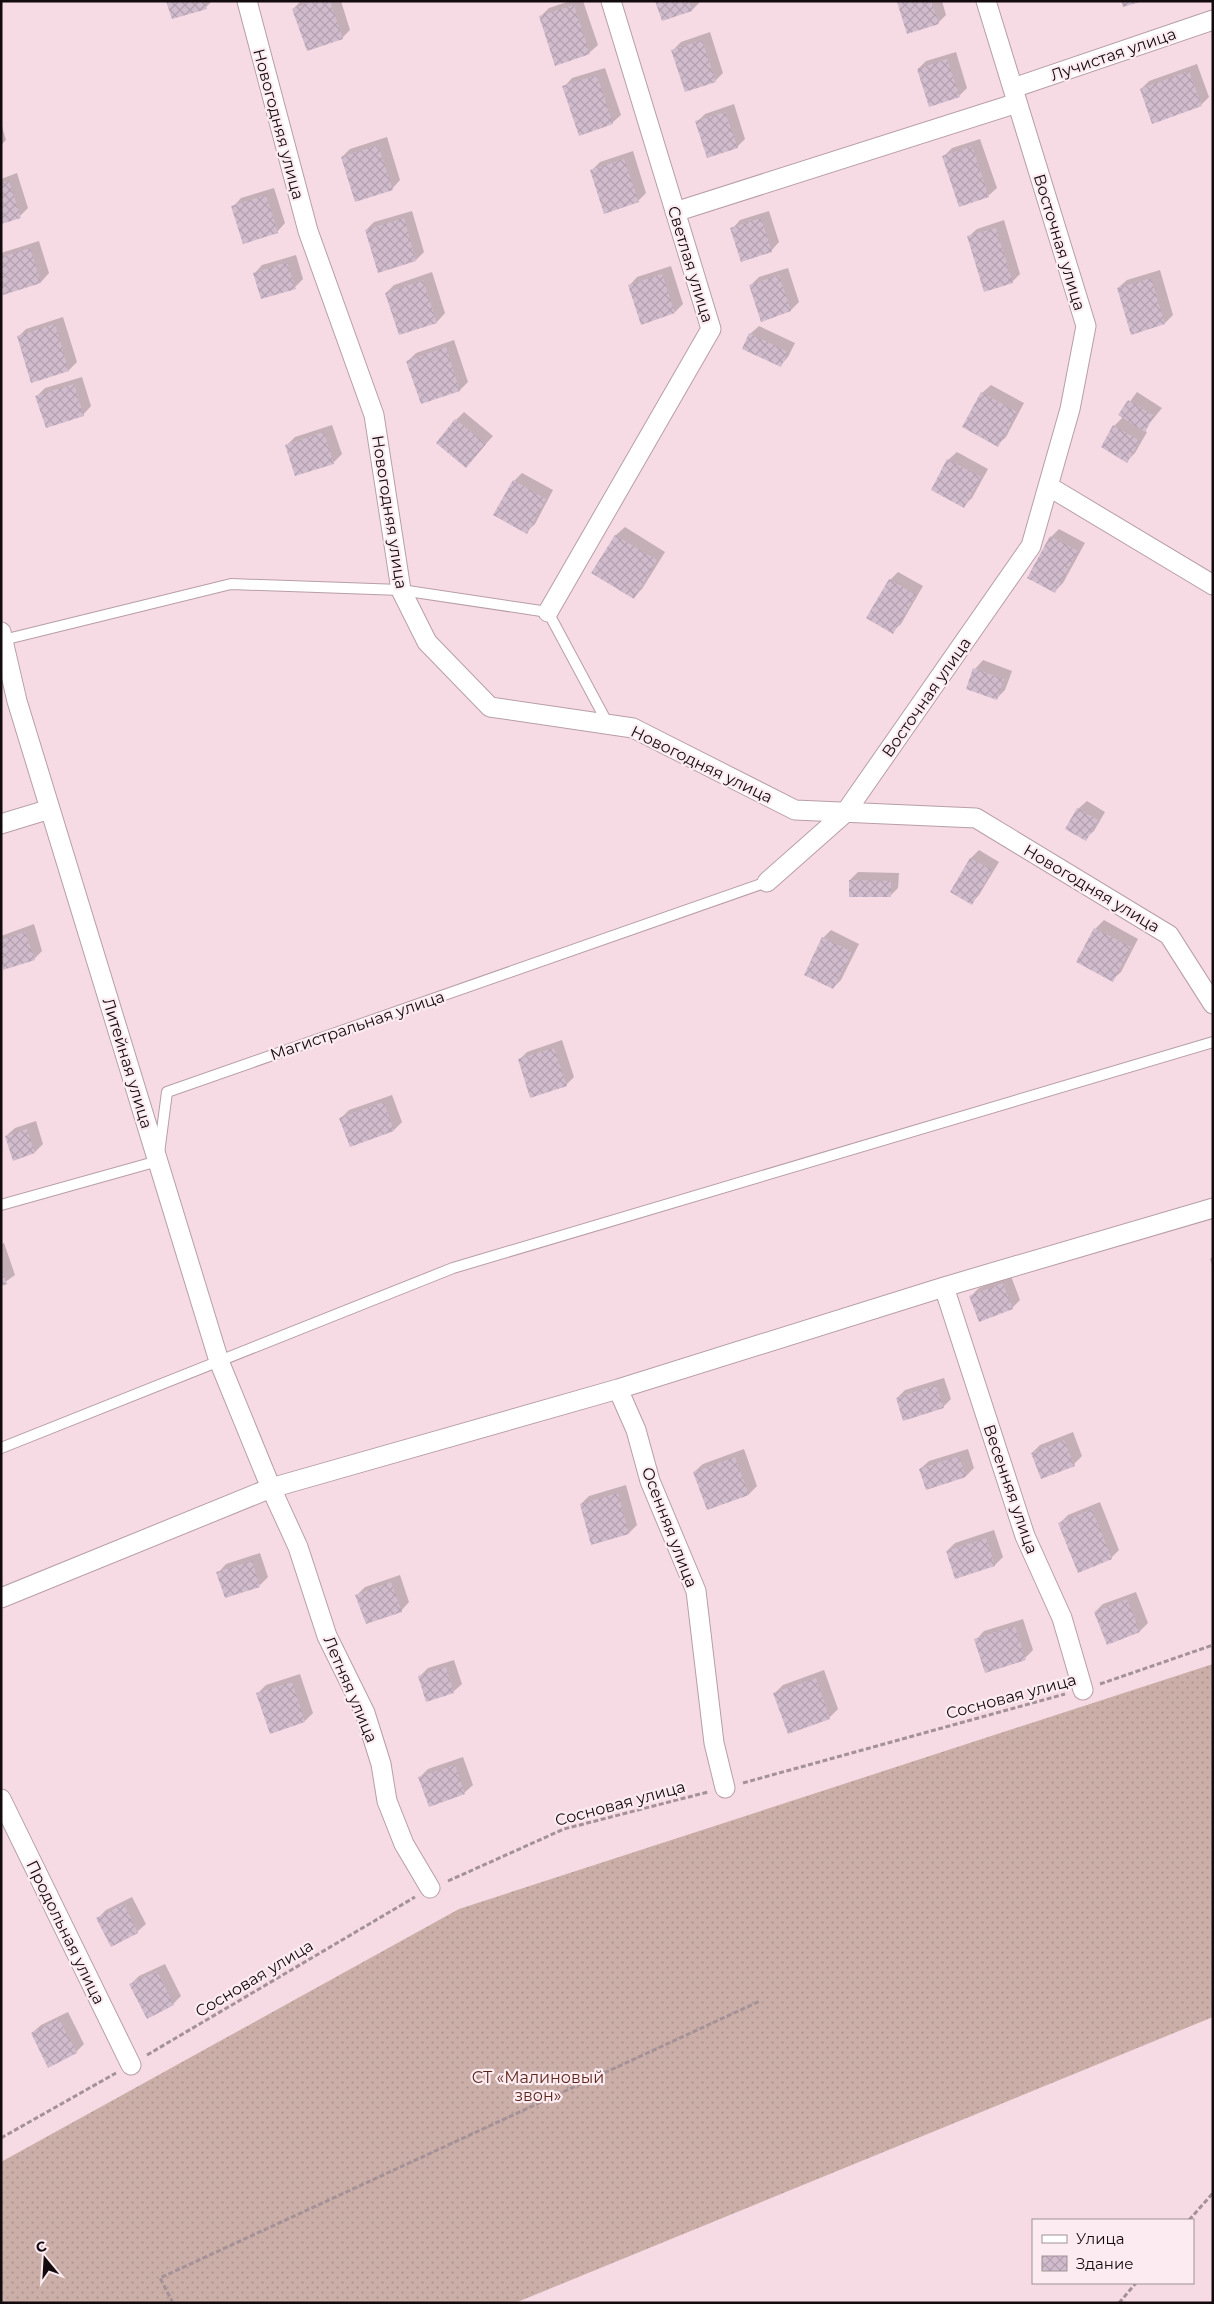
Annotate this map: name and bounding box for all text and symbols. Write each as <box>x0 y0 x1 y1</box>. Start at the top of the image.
street label: Лучистая улица <box>1048 24 1179 85</box>
street label: Новогодняя улица <box>249 47 308 202</box>
street label: Восточная улица <box>1030 172 1089 313</box>
street label: Светлая улица <box>664 203 717 325</box>
street label: Новогодняя улица <box>368 434 411 590</box>
street label: Восточная улица <box>878 634 975 761</box>
street label: Новогодняя улица <box>628 722 776 807</box>
street label: Новогодняя улица <box>1020 840 1163 937</box>
street label: Магистральная улица <box>268 987 447 1064</box>
street label: Литейная улица <box>99 996 156 1131</box>
street label: Весенняя улица <box>979 1422 1042 1556</box>
street label: Осенняя улица <box>638 1464 701 1590</box>
street label: Летняя улица <box>320 1633 382 1745</box>
street label: Сосновая улица <box>944 1670 1078 1723</box>
street label: Сосновая улица <box>553 1777 687 1830</box>
street label: Продольная улица <box>22 1857 109 2007</box>
street label: Сосновая улица <box>192 1936 317 2021</box>
park label: СТ «Малиновый звон» <box>472 2068 604 2105</box>
legend <box>1032 2219 1194 2284</box>
text: Улица <box>1076 2229 1124 2248</box>
north arrow <box>20 2234 70 2284</box>
text: С <box>33 2237 49 2257</box>
text: Здание <box>1076 2254 1134 2273</box>

